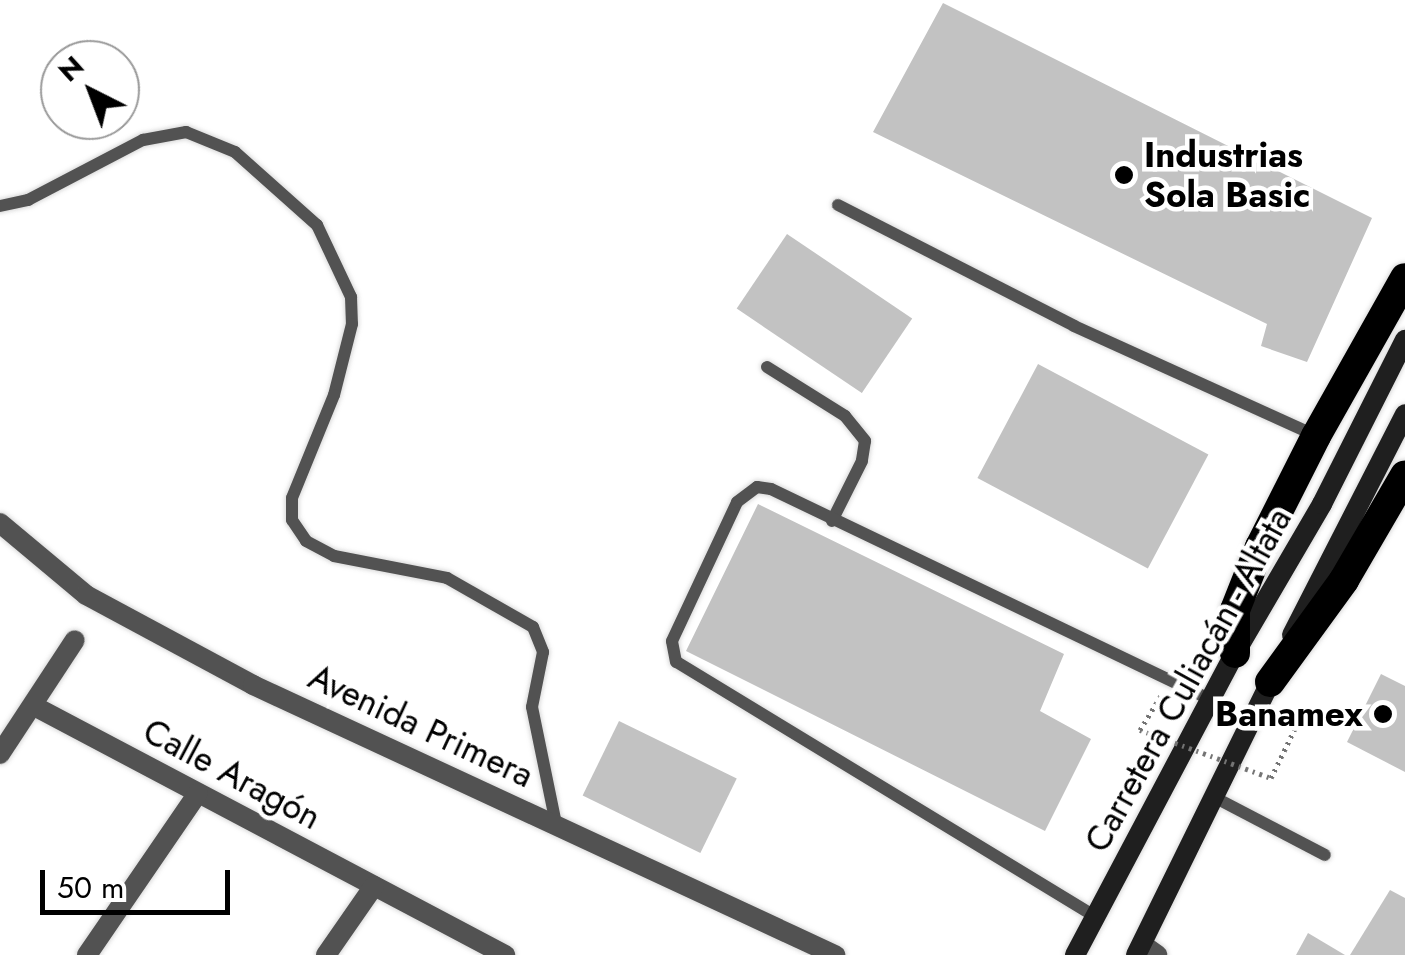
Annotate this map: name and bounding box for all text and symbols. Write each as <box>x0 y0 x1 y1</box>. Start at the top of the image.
north arrow <box>40 40 140 140</box>
text: N <box>49 46 93 91</box>
place label: Industrias Sola Basic <box>1144 134 1310 216</box>
marker: Industrias Sola Basic <box>1113 164 1135 186</box>
street label: Carretera Culiacán - Altata <box>1076 501 1300 859</box>
street label: Avenida Primera <box>302 656 540 796</box>
place label: Banamex <box>1215 693 1363 735</box>
marker: Banamex <box>1372 703 1394 725</box>
street label: Calle Aragón <box>136 710 328 838</box>
scale bar <box>45 850 235 912</box>
text: 50 m <box>57 866 124 909</box>

